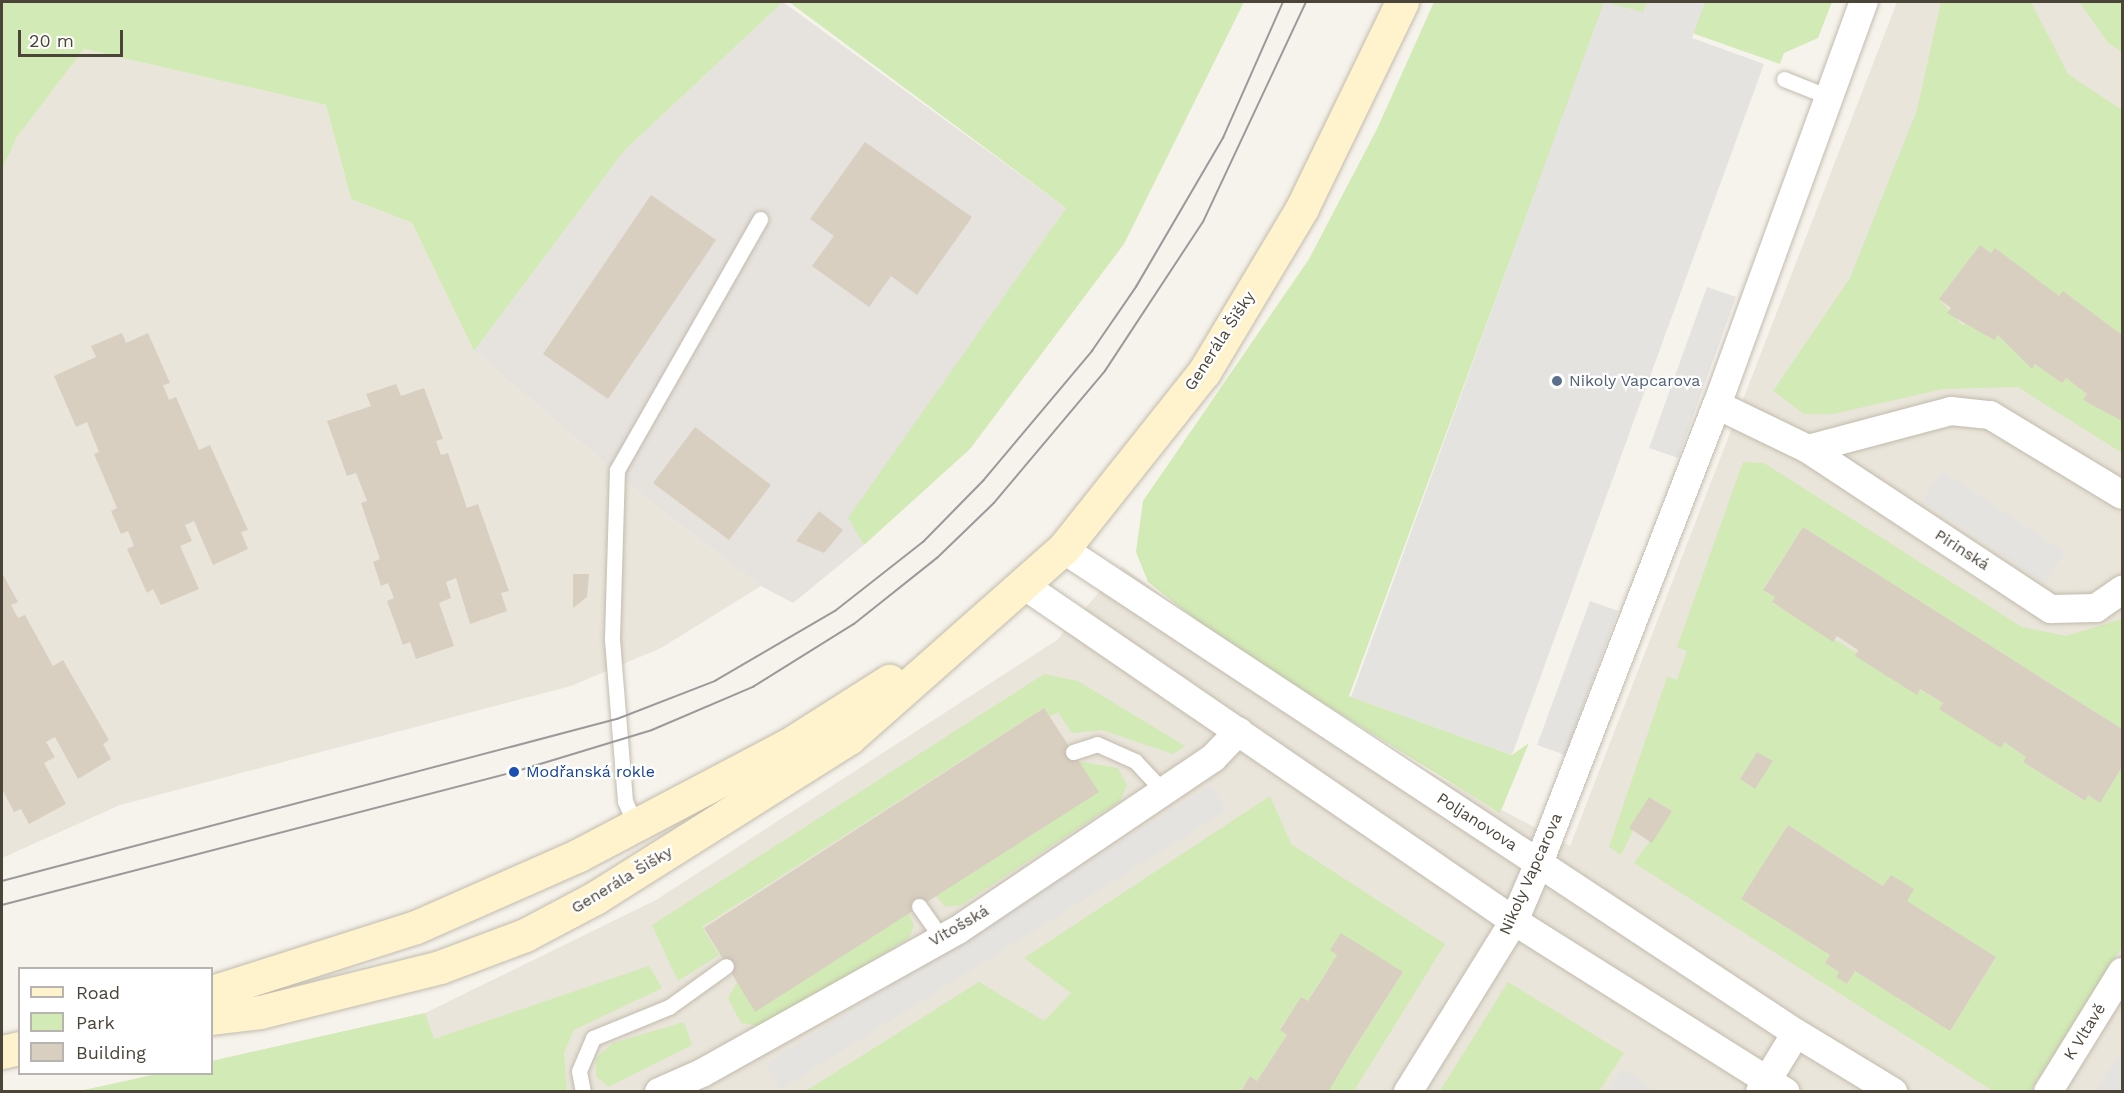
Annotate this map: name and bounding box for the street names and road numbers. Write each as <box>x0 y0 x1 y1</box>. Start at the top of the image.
street label: Generála Šišky <box>1181 288 1259 394</box>
street label: Pirinská <box>1931 525 1993 575</box>
street label: Poljanovova <box>1433 789 1521 855</box>
street label: Nikoly Vapcarova <box>1495 810 1567 938</box>
street label: Generála Šišky <box>568 842 676 918</box>
street label: Vitošská <box>926 901 992 951</box>
street label: K Vltavě <box>2060 1000 2110 1064</box>

